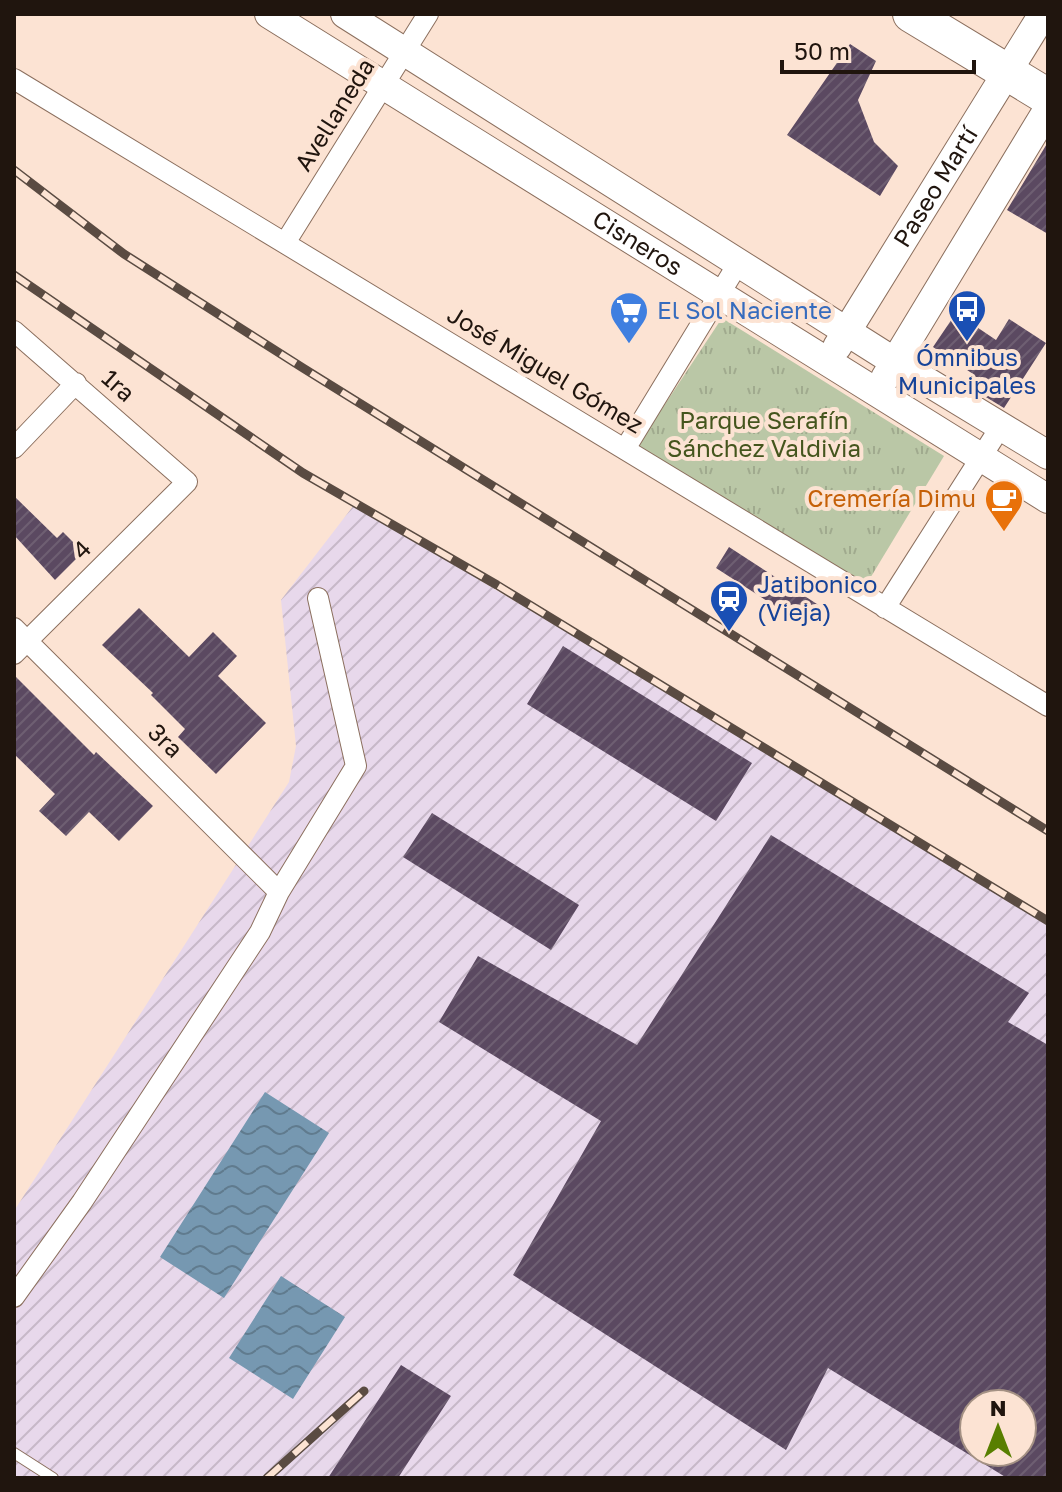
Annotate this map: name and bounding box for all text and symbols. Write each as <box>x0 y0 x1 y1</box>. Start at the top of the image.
scale bar <box>782 24 974 74</box>
text: 50 m <box>794 36 850 65</box>
street label: Avellaneda <box>288 52 380 176</box>
street label: Paseo Martí <box>886 119 984 252</box>
street label: Cisneros <box>588 203 689 281</box>
bus stop icon: Ómnibus Municipales <box>946 288 988 343</box>
supermarket icon: El Sol Naciente <box>608 290 650 345</box>
place label: El Sol Naciente <box>657 295 832 324</box>
street label: José Miguel Gómez <box>443 299 649 439</box>
place label: Ómnibus Municipales <box>898 342 1036 399</box>
street label: 1ra <box>97 363 141 407</box>
park label: Parque Serafín Sánchez Valdivia <box>667 405 861 462</box>
cafe icon: Cremería Dimu <box>983 478 1025 533</box>
place label: Cremería Dimu <box>807 483 976 512</box>
street label: 4 <box>66 534 96 564</box>
place label: Jatibonico (Vieja) <box>757 569 878 626</box>
station icon: Jatibonico (Vieja) <box>708 578 750 633</box>
street label: 3ra <box>143 717 189 763</box>
north arrow <box>958 1388 1038 1468</box>
text: N <box>990 1394 1006 1421</box>

